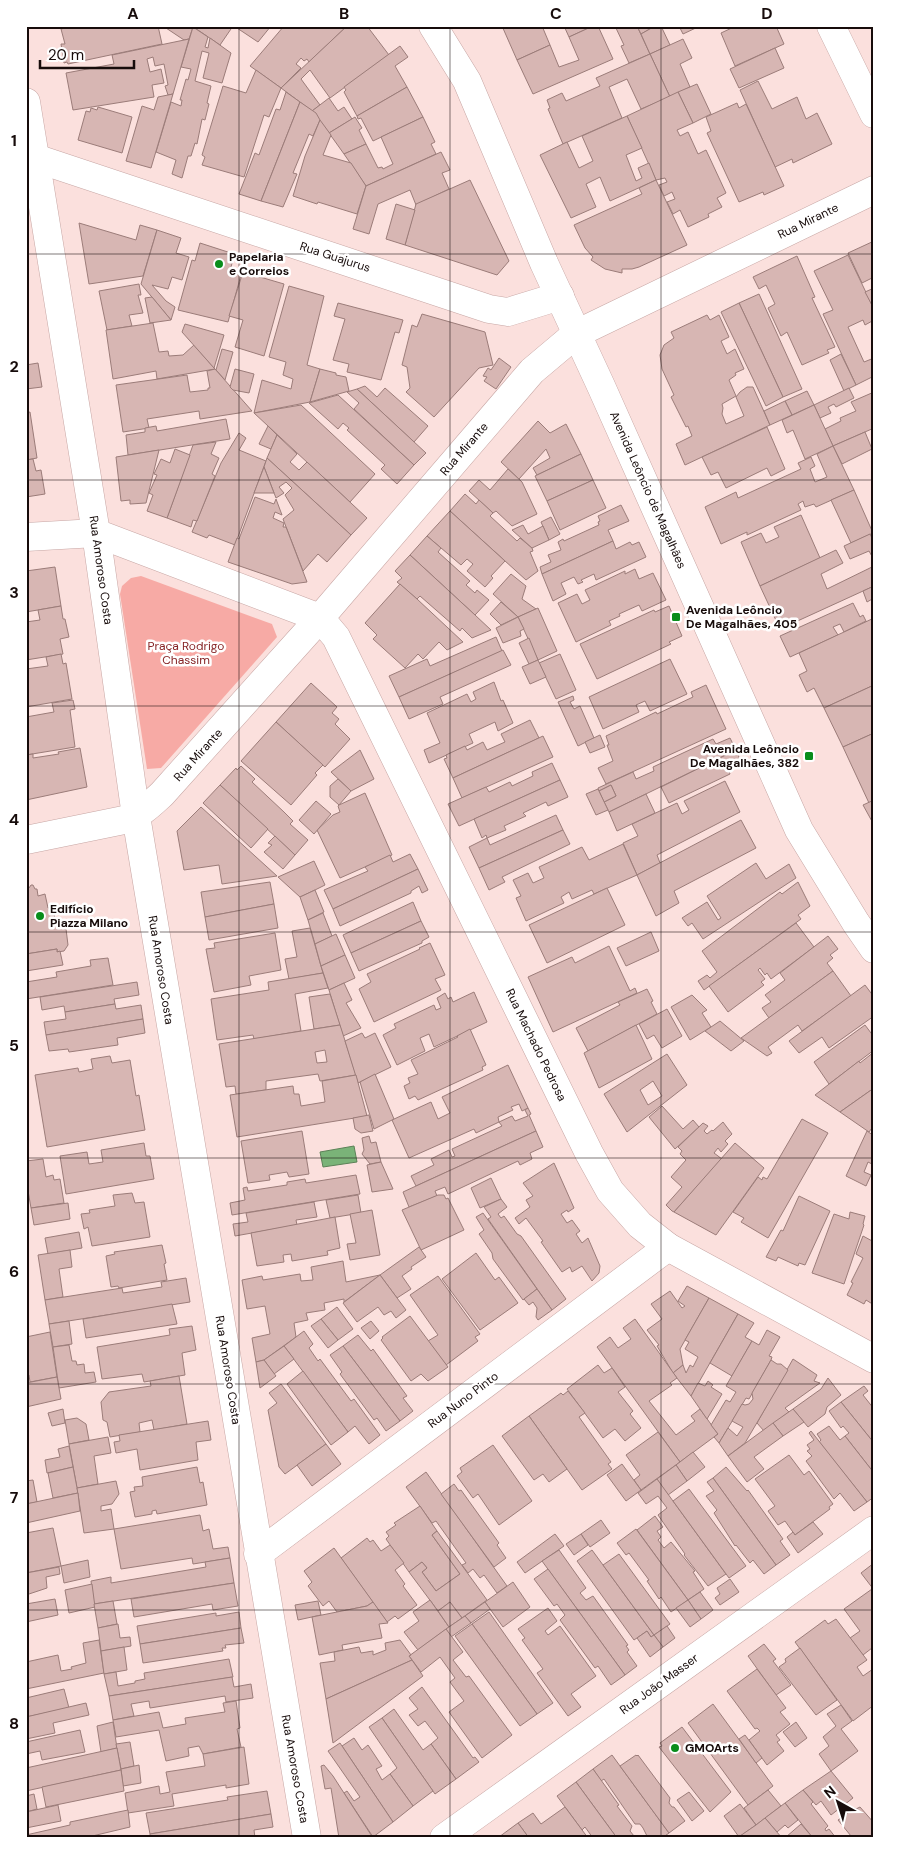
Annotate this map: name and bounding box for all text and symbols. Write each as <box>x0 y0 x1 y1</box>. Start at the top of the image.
text: A <box>127 3 139 24</box>
text: B <box>339 3 349 24</box>
text: C <box>550 3 562 24</box>
text: D <box>761 3 773 24</box>
scale bar <box>40 38 134 70</box>
text: 20 m <box>48 45 84 65</box>
text: 1 <box>11 130 17 151</box>
street label: Rua Mirante <box>775 199 841 243</box>
street label: Rua Guajurus <box>298 238 372 276</box>
place label: Papelaria e Correios <box>229 249 289 279</box>
marker: Papelaria e Correios <box>213 258 225 270</box>
text: 2 <box>9 356 19 377</box>
street label: Avenida Leôncio de Magalhães <box>606 409 690 571</box>
street label: Rua Mirante <box>436 419 492 479</box>
street label: Rua Amoroso Costa <box>85 514 117 626</box>
text: 3 <box>9 582 19 603</box>
place label: Avenida Leôncio De Magalhães, 405 <box>686 602 797 632</box>
marker: Avenida Leôncio De Magalhães, 405 <box>670 611 682 623</box>
park label: Praça Rodrigo Chassim <box>148 638 224 668</box>
street label: Rua Mirante <box>170 725 226 785</box>
place label: Avenida Leôncio De Magalhães, 382 <box>690 741 799 771</box>
marker: Avenida Leôncio De Magalhães, 382 <box>803 750 815 762</box>
text: 4 <box>9 809 19 830</box>
place label: Edifício Piazza Milano <box>50 901 128 931</box>
marker: Edifício Piazza Milano <box>34 910 46 922</box>
street label: Rua Amoroso Costa <box>145 914 177 1026</box>
street label: Rua Machado Pedrosa <box>502 986 570 1104</box>
text: 5 <box>9 1035 19 1056</box>
text: 6 <box>9 1261 19 1282</box>
street label: Rua Amoroso Costa <box>212 1314 244 1426</box>
street label: Rua Nuno Pinto <box>424 1368 502 1432</box>
text: 7 <box>10 1487 19 1508</box>
street label: Rua João Masser <box>616 1650 702 1718</box>
text: 8 <box>9 1713 19 1734</box>
street label: Rua Amoroso Costa <box>278 1714 312 1824</box>
place label: GMOArts <box>685 1740 739 1756</box>
marker: GMOArts <box>669 1742 681 1754</box>
north arrow <box>812 1776 862 1826</box>
text: N <box>820 1782 839 1802</box>

